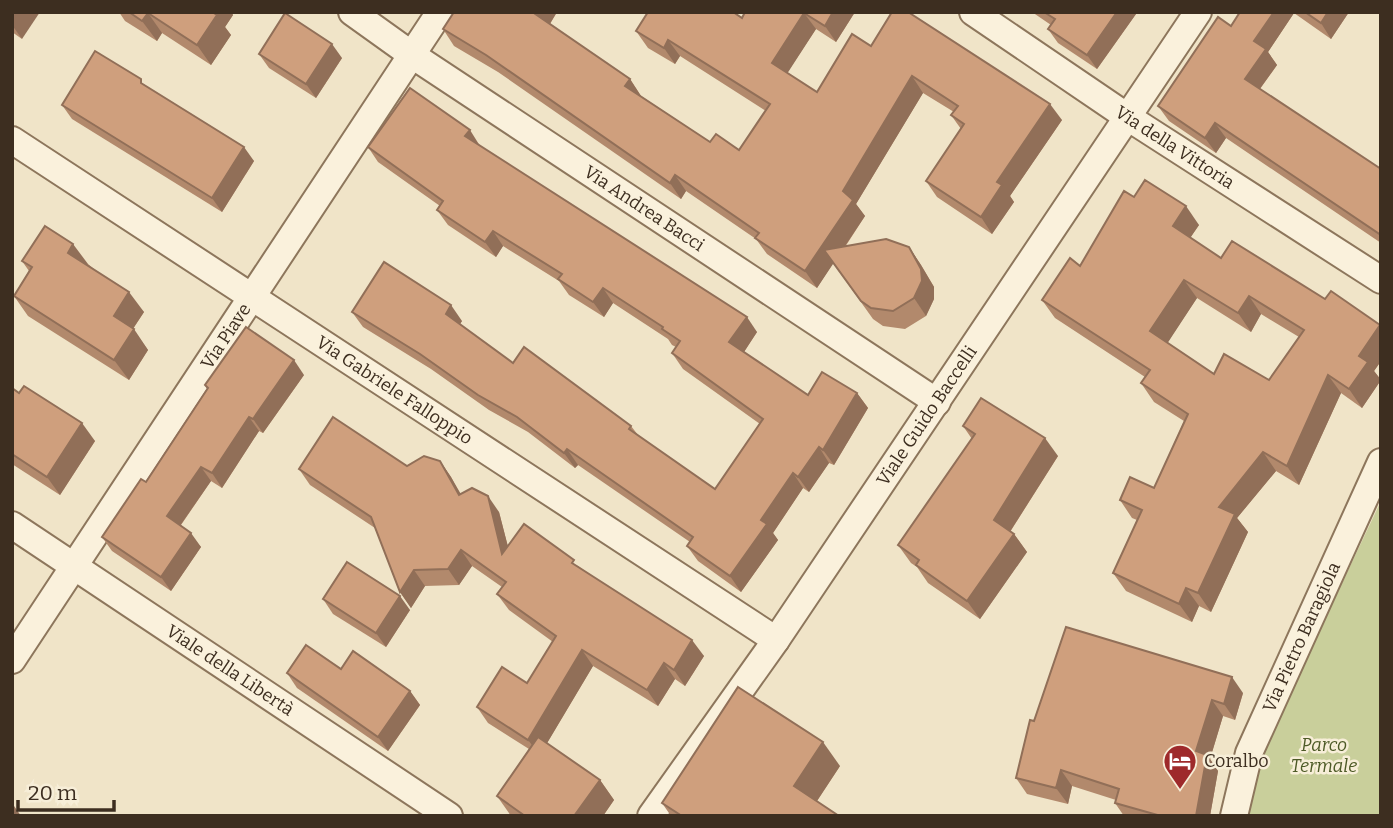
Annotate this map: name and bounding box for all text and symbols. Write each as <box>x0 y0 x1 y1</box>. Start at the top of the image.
street label: Via della Vittoria <box>1111 101 1239 194</box>
street label: Via Andrea Bacci <box>580 161 709 256</box>
street label: Via Piave <box>196 299 256 373</box>
street label: Via Gabriele Falloppio <box>312 331 477 449</box>
street label: Viale Guido Baccelli <box>872 342 982 490</box>
street label: Via Pietro Baragiola <box>1258 558 1345 716</box>
street label: Viale della Libertà <box>162 620 298 721</box>
park label: Parco Termale <box>1291 734 1357 777</box>
hotel icon: Coralbo <box>1161 742 1199 791</box>
place label: Coralbo <box>1204 750 1269 772</box>
scale bar <box>18 768 114 812</box>
text: 20 m <box>28 780 77 806</box>

